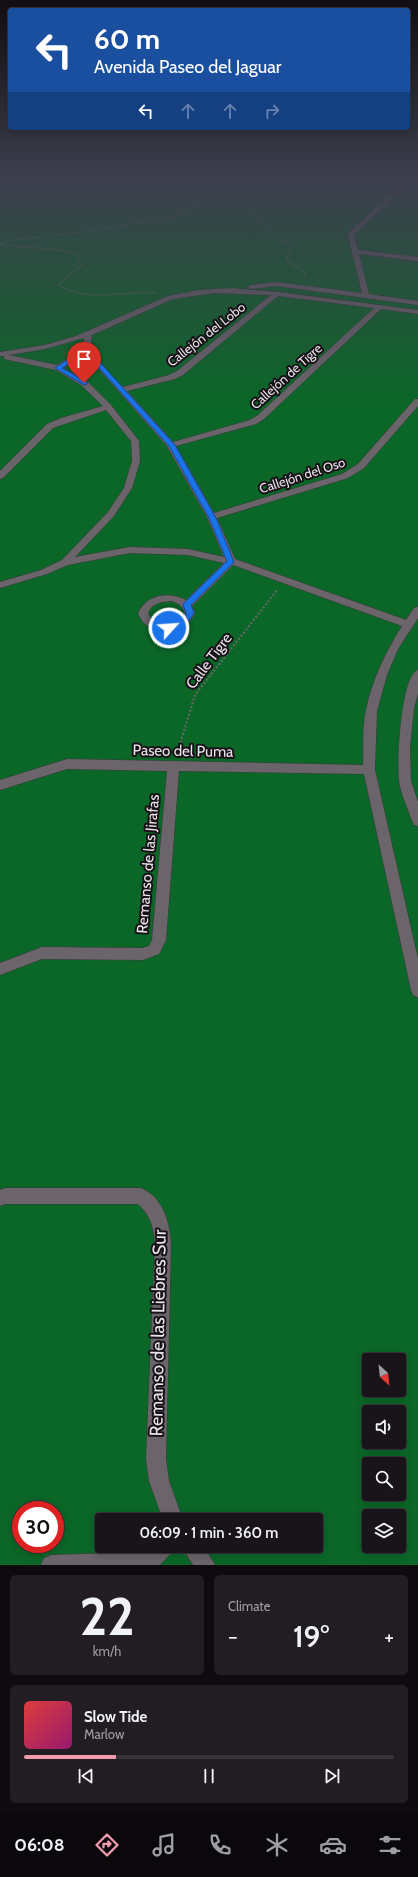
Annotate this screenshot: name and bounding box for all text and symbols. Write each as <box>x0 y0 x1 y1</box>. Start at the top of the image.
text: 60 m <box>94 22 160 56</box>
icon: left <box>28 24 80 76</box>
text: Avenida Paseo del Jaguar <box>94 56 282 78</box>
icon: left <box>135 100 157 122</box>
icon: ahead <box>177 100 199 122</box>
icon: ahead <box>219 100 241 122</box>
icon: right <box>261 100 283 122</box>
street label: Callejón del Lobo <box>164 299 249 370</box>
street label: Callejón de Tigre <box>247 340 326 413</box>
pin <box>67 342 101 383</box>
icon: arrive <box>73 348 95 370</box>
street label: Callejón del Oso <box>257 454 347 497</box>
position arrow <box>148 607 190 649</box>
street label: Calle Tigre <box>182 629 236 692</box>
street label: Paseo del Puma <box>132 741 234 761</box>
street label: Remanso de las Jirafas <box>133 794 163 934</box>
street label: Remanso de las Liebres Sur <box>145 1229 171 1437</box>
north arrow <box>362 1353 406 1397</box>
map controls <box>362 1353 406 1553</box>
button: sound <box>362 1405 406 1449</box>
button: search <box>362 1457 406 1501</box>
speed limit sign: 30 <box>12 1501 64 1553</box>
button: layers <box>362 1509 406 1553</box>
text: 06:09 · 1 min · 360 m <box>140 1524 278 1542</box>
text: 22 <box>79 1585 135 1648</box>
text: Climate <box>228 1598 270 1614</box>
text: 19° <box>293 1618 329 1655</box>
text: − <box>228 1623 238 1650</box>
text: + <box>384 1623 394 1650</box>
text: km/h <box>93 1643 121 1659</box>
text: Slow Tide <box>84 1708 147 1726</box>
text: Marlow <box>84 1726 124 1742</box>
icon: previous <box>75 1765 97 1787</box>
icon: pause <box>198 1765 220 1787</box>
icon: next <box>321 1765 343 1787</box>
icon: directions <box>93 1831 121 1859</box>
icon: music <box>150 1831 178 1859</box>
icon: phone <box>206 1831 234 1859</box>
icon: climate <box>263 1831 291 1859</box>
icon: car <box>319 1831 347 1859</box>
icon: filters <box>376 1831 404 1859</box>
text: 06:08 <box>14 1834 65 1856</box>

